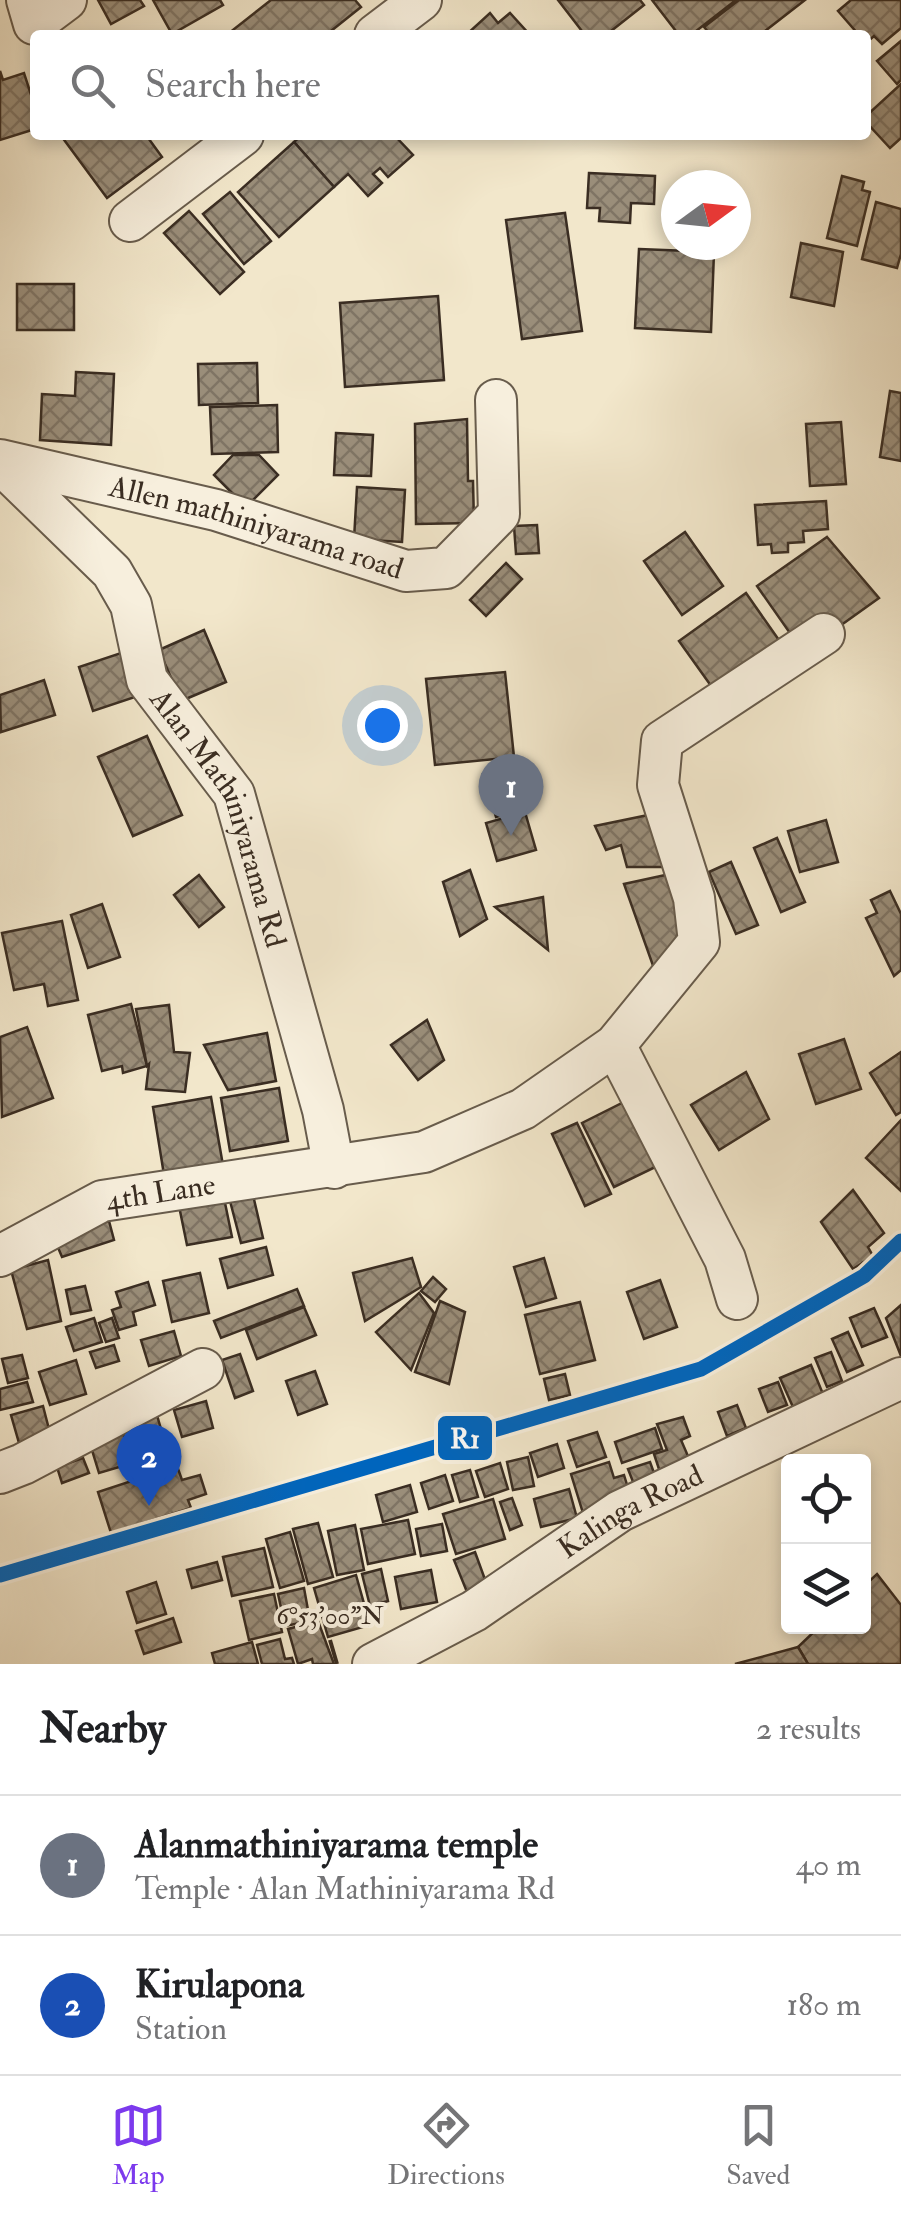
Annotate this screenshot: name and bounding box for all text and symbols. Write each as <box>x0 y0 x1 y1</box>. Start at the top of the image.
search box <box>30 30 871 140</box>
icon: search <box>65 58 120 113</box>
text: Search here <box>145 61 321 109</box>
north arrow <box>661 170 751 260</box>
street label: Allen mathiniyarama road <box>104 468 408 588</box>
street label: Alan Mathiniyarama Rd <box>141 681 294 952</box>
your location <box>357 700 408 751</box>
pin: 1 <box>478 754 544 836</box>
street label: 4th Lane <box>103 1166 218 1219</box>
line badge: R1 <box>436 1414 494 1462</box>
text: R1 <box>450 1422 480 1457</box>
pin: 2 <box>116 1424 182 1506</box>
map controls <box>781 1454 871 1634</box>
button: locate <box>781 1454 871 1544</box>
street label: Kalinga Road <box>551 1456 709 1567</box>
button: layers <box>781 1544 871 1634</box>
text: 6°53'00"N <box>276 1601 384 1632</box>
text: Nearby <box>40 1703 166 1755</box>
text: 2 results <box>756 1709 861 1749</box>
text: Alanmathiniyarama temple <box>135 1821 538 1869</box>
text: 1 <box>67 1845 78 1885</box>
text: 40 m <box>796 1845 861 1885</box>
text: Temple · Alan Mathiniyarama Rd <box>135 1869 555 1909</box>
text: Kirulapona <box>135 1961 304 2009</box>
text: 2 <box>64 1985 81 2025</box>
text: 180 m <box>787 1985 861 2025</box>
text: Station <box>135 2009 227 2049</box>
tab: Map <box>111 2098 166 2193</box>
tab: Directions <box>387 2098 505 2193</box>
tab: Saved <box>726 2098 790 2193</box>

